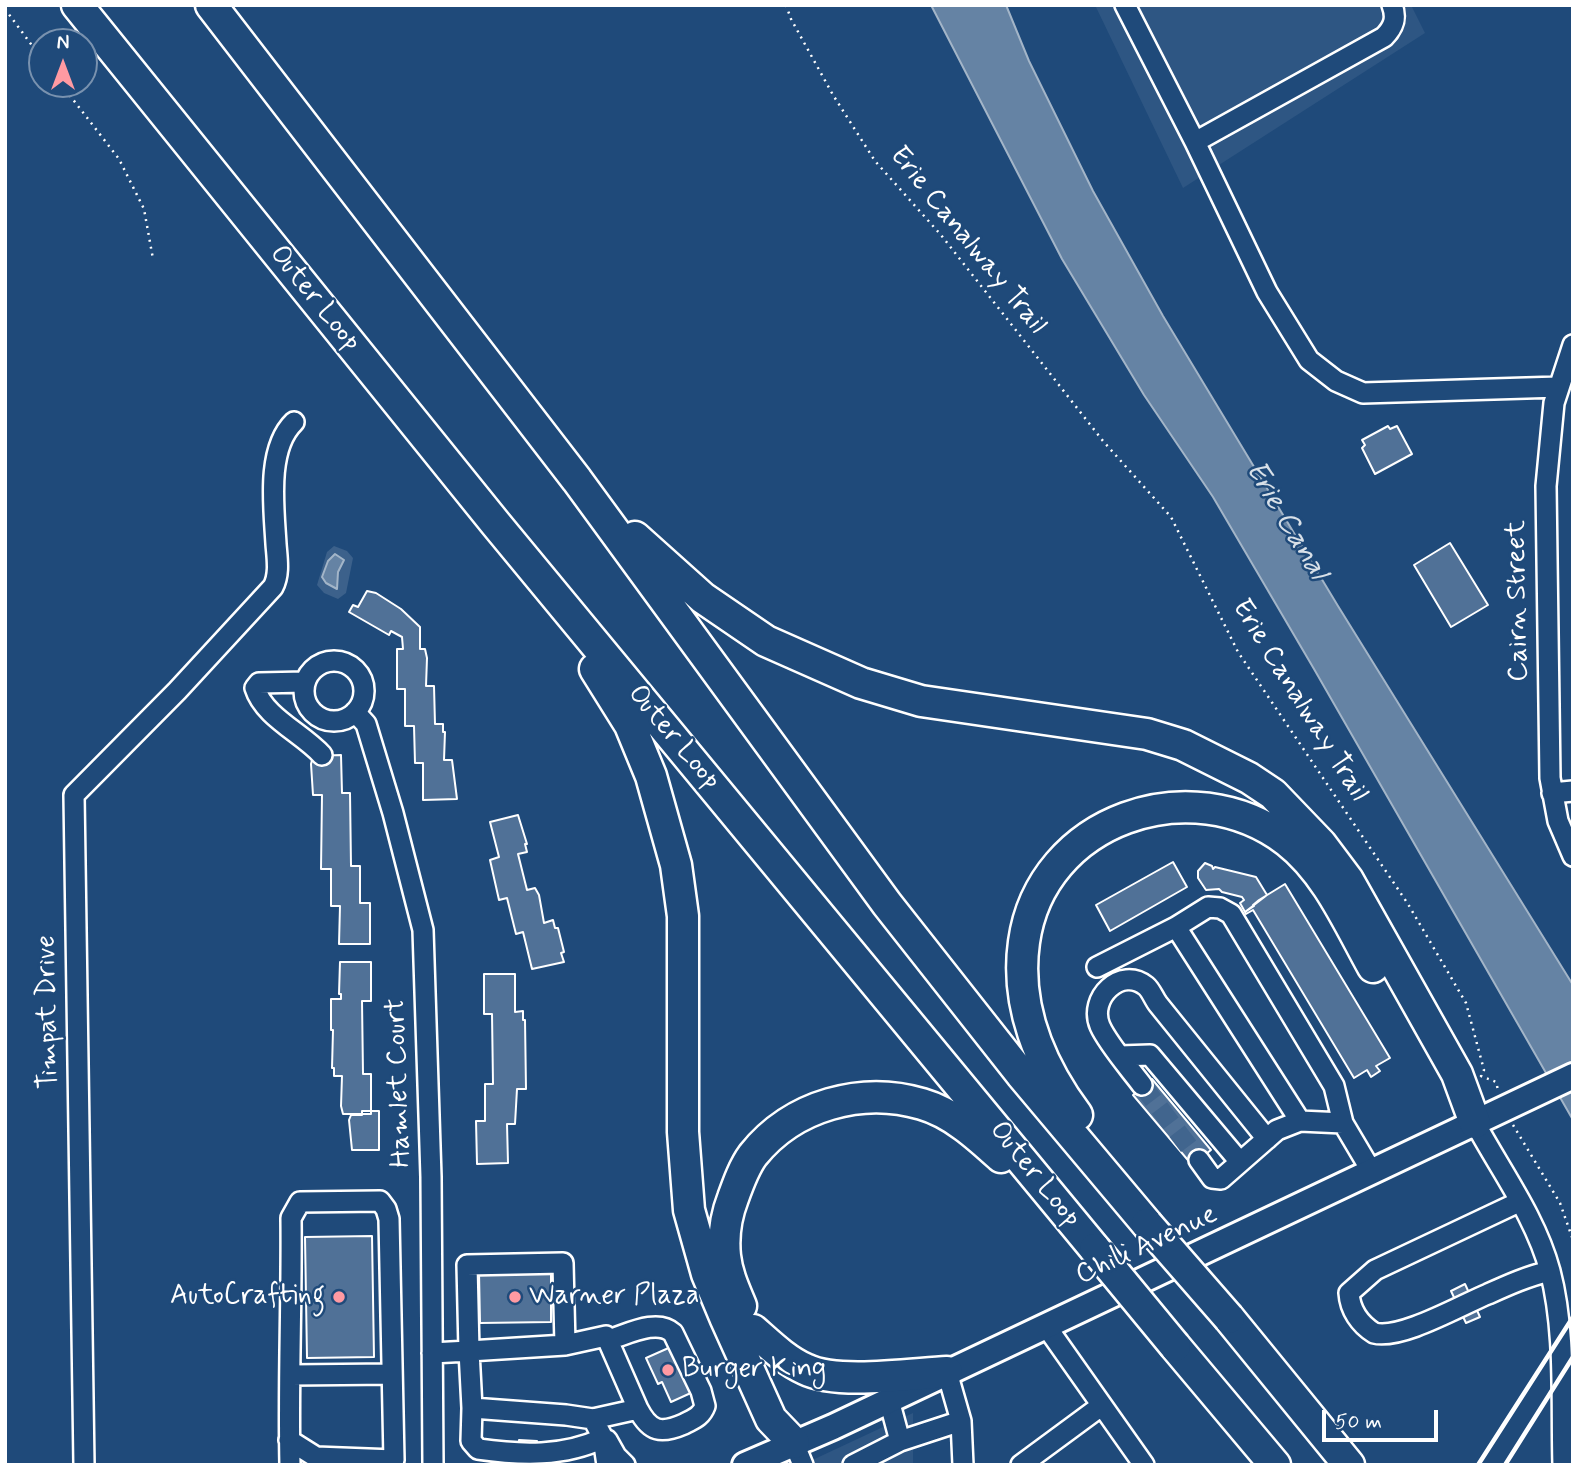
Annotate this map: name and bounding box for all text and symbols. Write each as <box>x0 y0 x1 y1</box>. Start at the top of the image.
north arrow <box>28 28 98 98</box>
text: N <box>57 31 69 56</box>
street label: Erie Canalway Trail <box>881 140 1053 342</box>
street label: Outer Loop <box>261 239 367 359</box>
water label: Erie Canal <box>1236 455 1334 587</box>
street label: Cairn Street <box>1501 520 1537 682</box>
street label: Erie Canalway Trail <box>1223 594 1375 808</box>
street label: Outer Loop <box>619 679 727 797</box>
street label: Timpat Drive <box>31 935 67 1089</box>
street label: Hamlet Court <box>380 998 420 1168</box>
street label: Outer Loop <box>981 1115 1087 1235</box>
street label: Chili Avenue <box>1071 1199 1223 1293</box>
place label: AutoCrafting <box>170 1280 325 1314</box>
place label: Warner Plaza <box>529 1280 699 1314</box>
marker: AutoCrafting <box>331 1289 347 1305</box>
marker: Warner Plaza <box>507 1289 523 1305</box>
place label: Burger King <box>682 1353 826 1387</box>
marker: Burger King <box>660 1362 676 1378</box>
scale bar <box>1326 1396 1442 1440</box>
text: 50 m <box>1335 1408 1382 1436</box>

